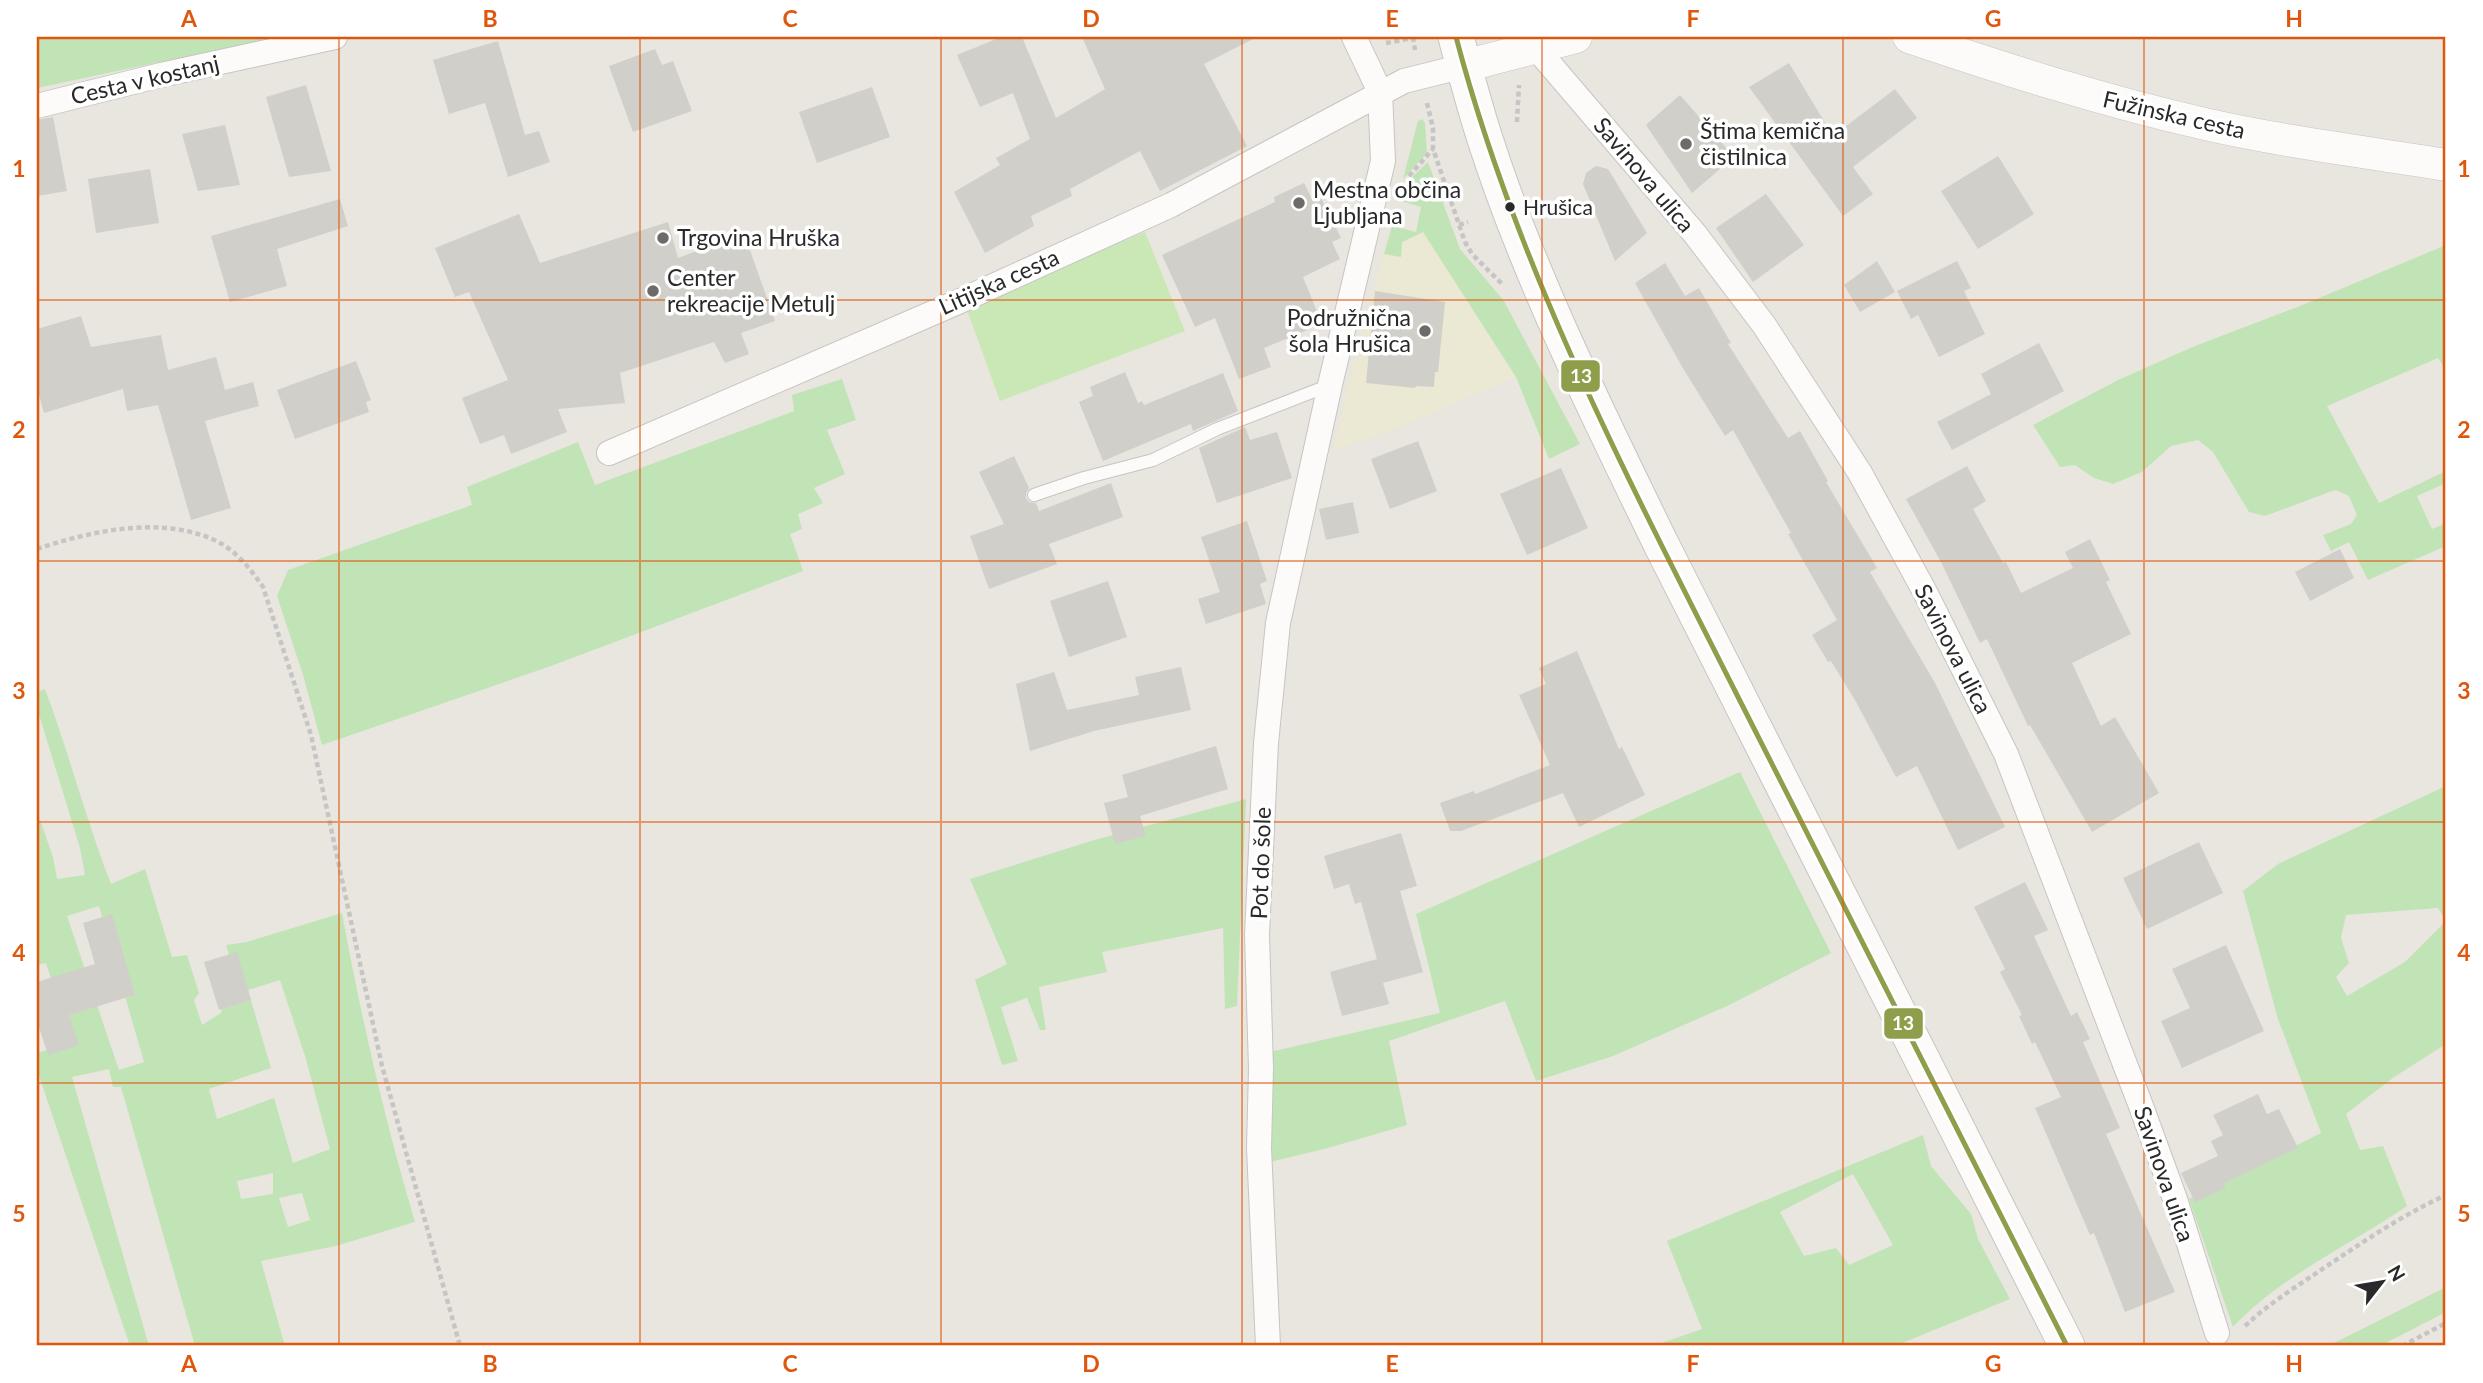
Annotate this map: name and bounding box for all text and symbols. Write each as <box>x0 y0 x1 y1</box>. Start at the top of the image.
text: A <box>180 4 198 32</box>
text: B <box>482 4 498 32</box>
text: C <box>782 4 798 32</box>
text: D <box>1082 4 1100 32</box>
text: E <box>1385 4 1399 32</box>
text: F <box>1686 4 1700 32</box>
text: G <box>1985 4 2001 32</box>
text: H <box>2285 4 2303 32</box>
street label: Cesta v kostanj <box>68 48 222 110</box>
street label: Fužinska cesta <box>2100 84 2248 144</box>
street label: Savinova ulica <box>1589 111 1701 238</box>
place label: Štima kemična čistilnica <box>1700 116 1845 170</box>
marker: Štima kemična čistilnica <box>1678 136 1694 152</box>
text: 1 <box>12 154 26 182</box>
text: 1 <box>2457 154 2471 182</box>
place label: Mestna občina Ljubljana <box>1313 175 1461 229</box>
place label: Hrušica <box>1523 194 1593 219</box>
marker: Mestna občina Ljubljana <box>1291 195 1307 211</box>
marker: Hrušica <box>1503 200 1517 214</box>
place label: Trgovina Hruška <box>677 223 840 251</box>
marker: Trgovina Hruška <box>655 230 671 246</box>
street label: Litijska cesta <box>934 242 1063 320</box>
place label: Center rekreacije Metulj <box>667 263 835 317</box>
marker: Center rekreacije Metulj <box>645 283 661 299</box>
place label: Podružnična šola Hrušica <box>1287 303 1411 357</box>
marker: Podružnična šola Hrušica <box>1417 323 1433 339</box>
line badge: 13 <box>1560 359 1601 393</box>
text: 13 <box>1570 364 1592 387</box>
text: 2 <box>12 415 26 443</box>
text: 2 <box>2457 415 2471 443</box>
street label: Savinova ulica <box>1909 579 1999 718</box>
text: 3 <box>12 676 26 704</box>
text: 3 <box>2457 676 2471 704</box>
street label: Pot do šole <box>1244 806 1276 920</box>
text: 4 <box>12 938 26 966</box>
text: 4 <box>2457 938 2471 966</box>
line badge: 13 <box>1883 1007 1924 1040</box>
text: 13 <box>1892 1011 1914 1034</box>
street label: Savinova ulica <box>2129 1102 2201 1245</box>
text: 5 <box>12 1199 26 1227</box>
text: 5 <box>2457 1199 2471 1227</box>
north arrow <box>2346 1246 2416 1316</box>
text: N <box>2383 1261 2411 1285</box>
text: A <box>180 1349 198 1377</box>
text: B <box>482 1349 498 1377</box>
text: C <box>782 1349 798 1377</box>
text: D <box>1082 1349 1100 1377</box>
text: E <box>1385 1349 1399 1377</box>
text: F <box>1686 1349 1700 1377</box>
text: G <box>1985 1349 2001 1377</box>
text: H <box>2285 1349 2303 1377</box>

